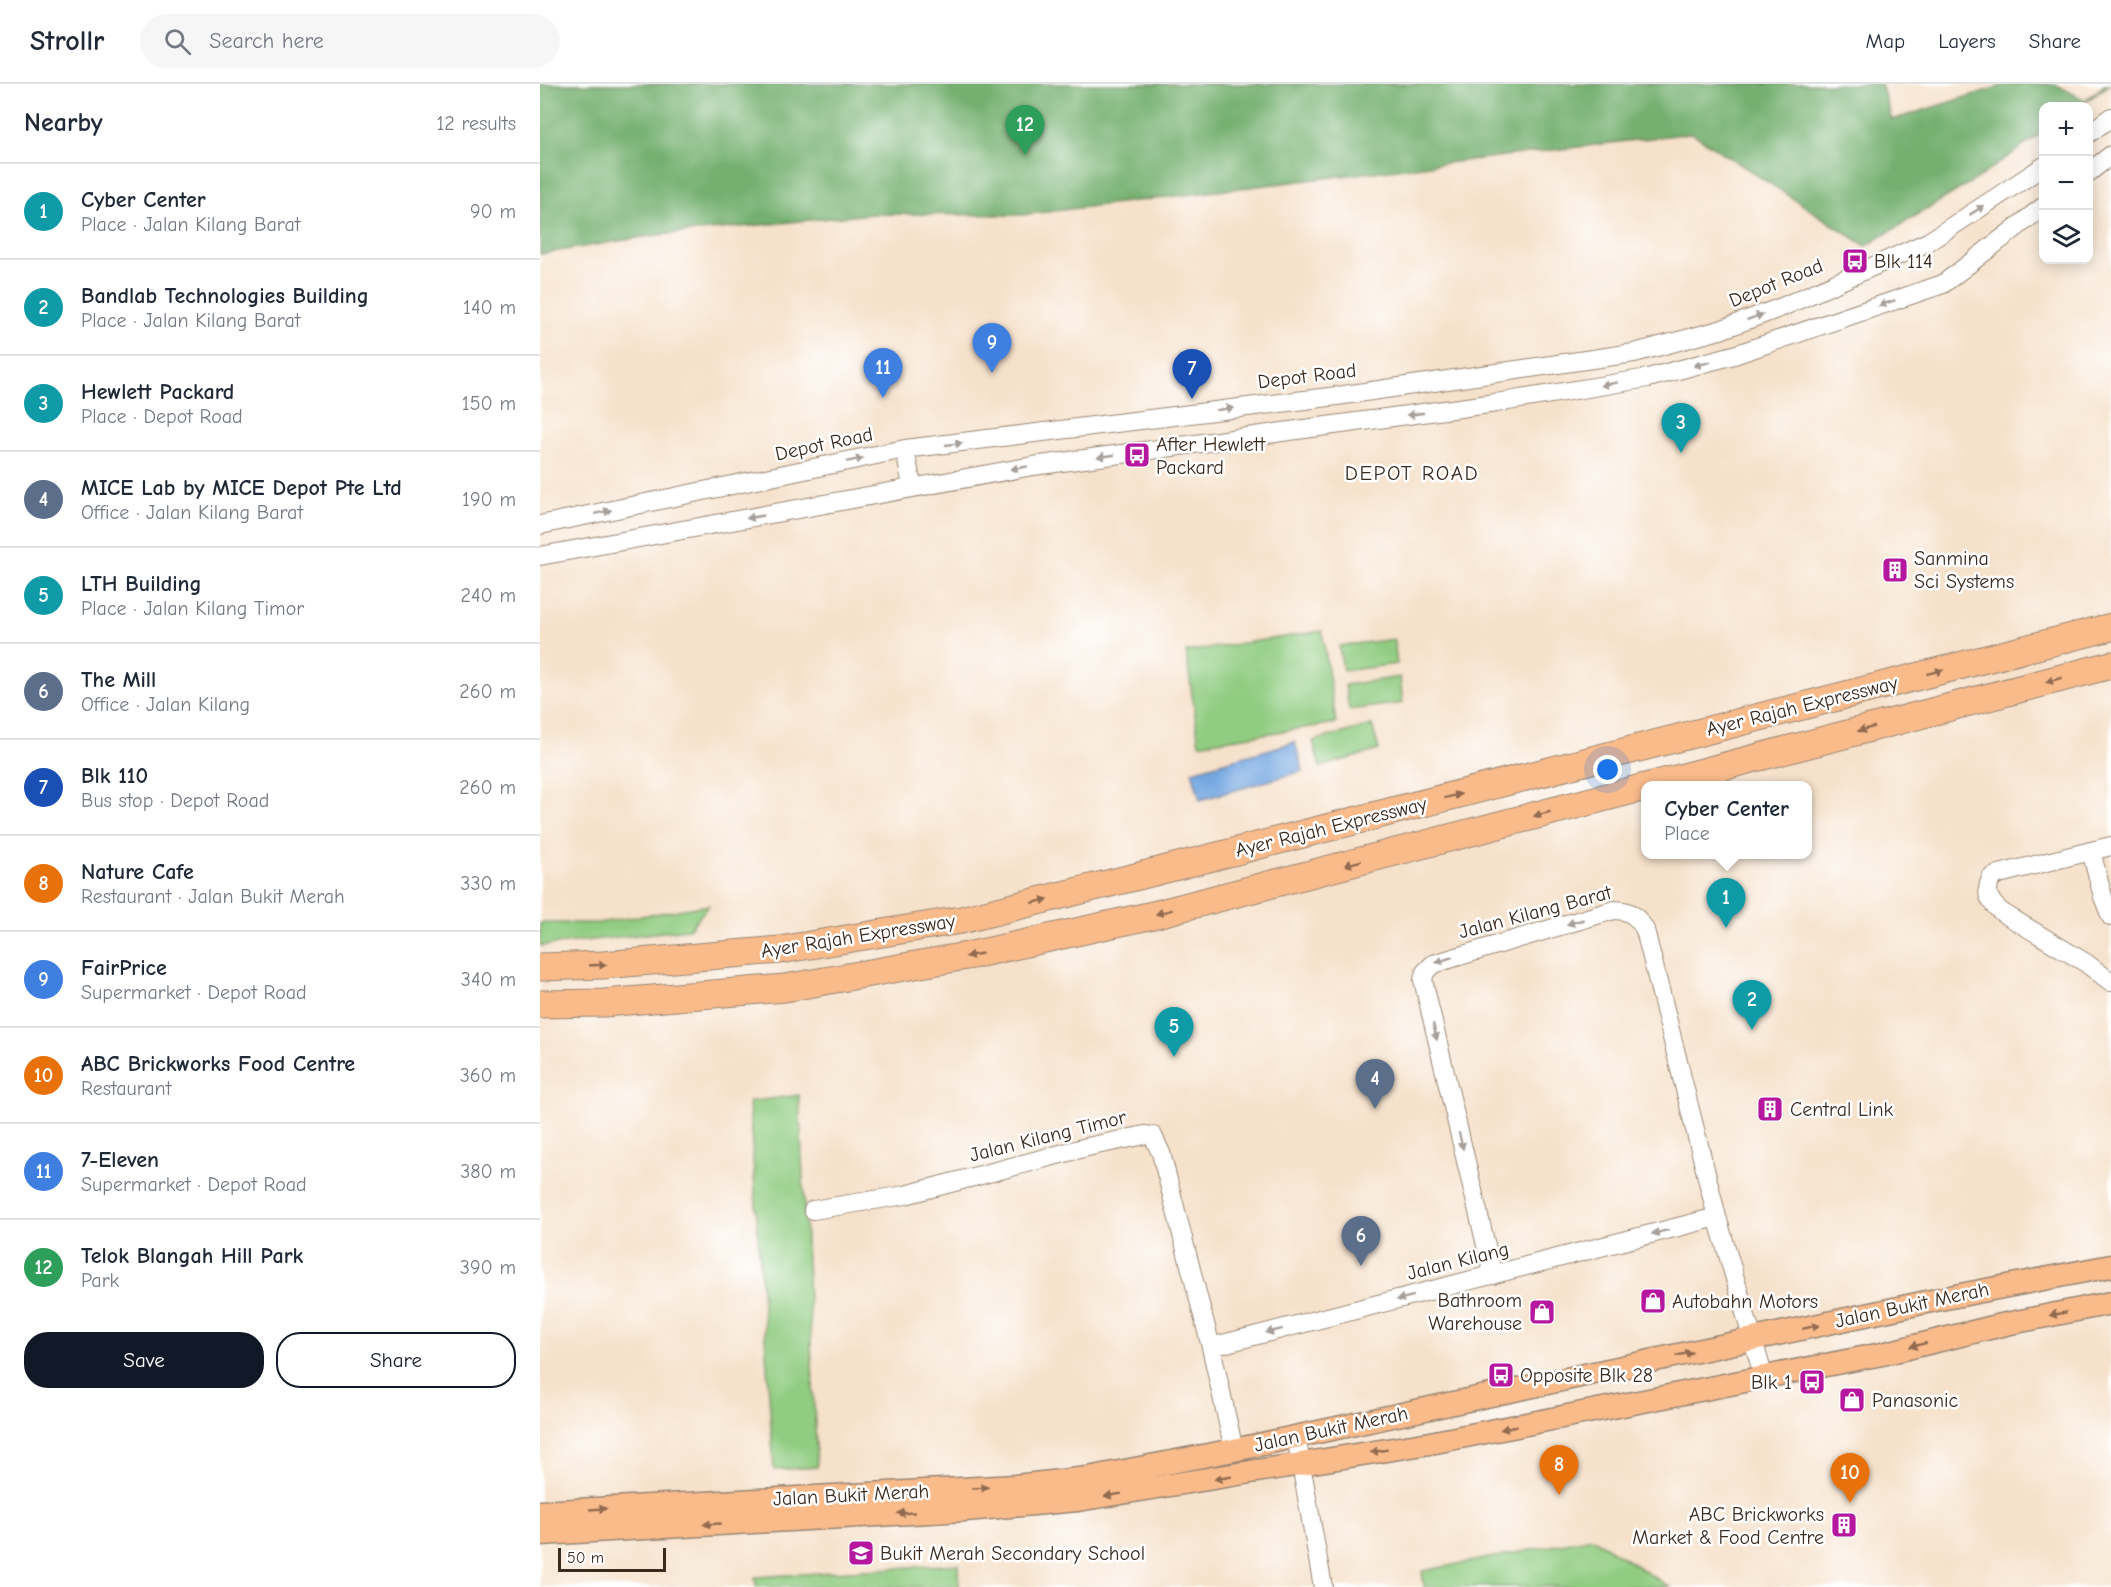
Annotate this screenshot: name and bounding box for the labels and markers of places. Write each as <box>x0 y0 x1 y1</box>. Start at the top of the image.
pin: 12 <box>1006 106 1044 155</box>
bus stop icon: Blk 114 <box>1840 246 1870 276</box>
place label: Blk 114 <box>1874 250 1933 273</box>
pin: 9 <box>972 324 1012 373</box>
pin: 11 <box>864 348 902 398</box>
pin: 7 <box>1172 350 1212 399</box>
pin: 3 <box>1662 404 1700 453</box>
place label: After Hewlett Packard <box>1156 433 1267 479</box>
bus stop icon: After Hewlett Packard <box>1122 440 1152 470</box>
place label: Sanmina Sci Systems <box>1914 547 2014 593</box>
building icon: Sanmina Sci Systems <box>1880 555 1910 585</box>
pin: 1 <box>1706 878 1746 928</box>
pin: 2 <box>1732 980 1772 1030</box>
pin: 5 <box>1154 1008 1194 1057</box>
pin: 4 <box>1356 1060 1394 1109</box>
building icon: Central Link <box>1755 1094 1785 1124</box>
place label: Central Link <box>1790 1098 1894 1121</box>
pin: 6 <box>1342 1216 1380 1266</box>
shop icon: Autobahn Motors <box>1638 1286 1668 1316</box>
place label: Bathroom Warehouse <box>1428 1289 1522 1335</box>
place label: Autobahn Motors <box>1672 1290 1818 1313</box>
shop icon: Bathroom Warehouse <box>1527 1297 1557 1327</box>
bus stop icon: Opposite Blk 28 <box>1486 1360 1516 1390</box>
place label: Opposite Blk 28 <box>1520 1364 1653 1387</box>
bus stop icon: Blk 1 <box>1797 1367 1827 1397</box>
place label: Blk 1 <box>1751 1371 1792 1394</box>
shop icon: Panasonic <box>1837 1385 1867 1415</box>
place label: Panasonic <box>1872 1389 1958 1412</box>
pin: 8 <box>1540 1446 1578 1495</box>
pin: 10 <box>1830 1454 1870 1503</box>
place label: ABC Brickworks Market & Food Centre <box>1632 1503 1824 1549</box>
building icon: ABC Brickworks Market & Food Centre <box>1829 1510 1859 1540</box>
school or university icon: Bukit Merah Secondary School <box>846 1538 876 1568</box>
place label: Bukit Merah Secondary School <box>880 1542 1145 1565</box>

